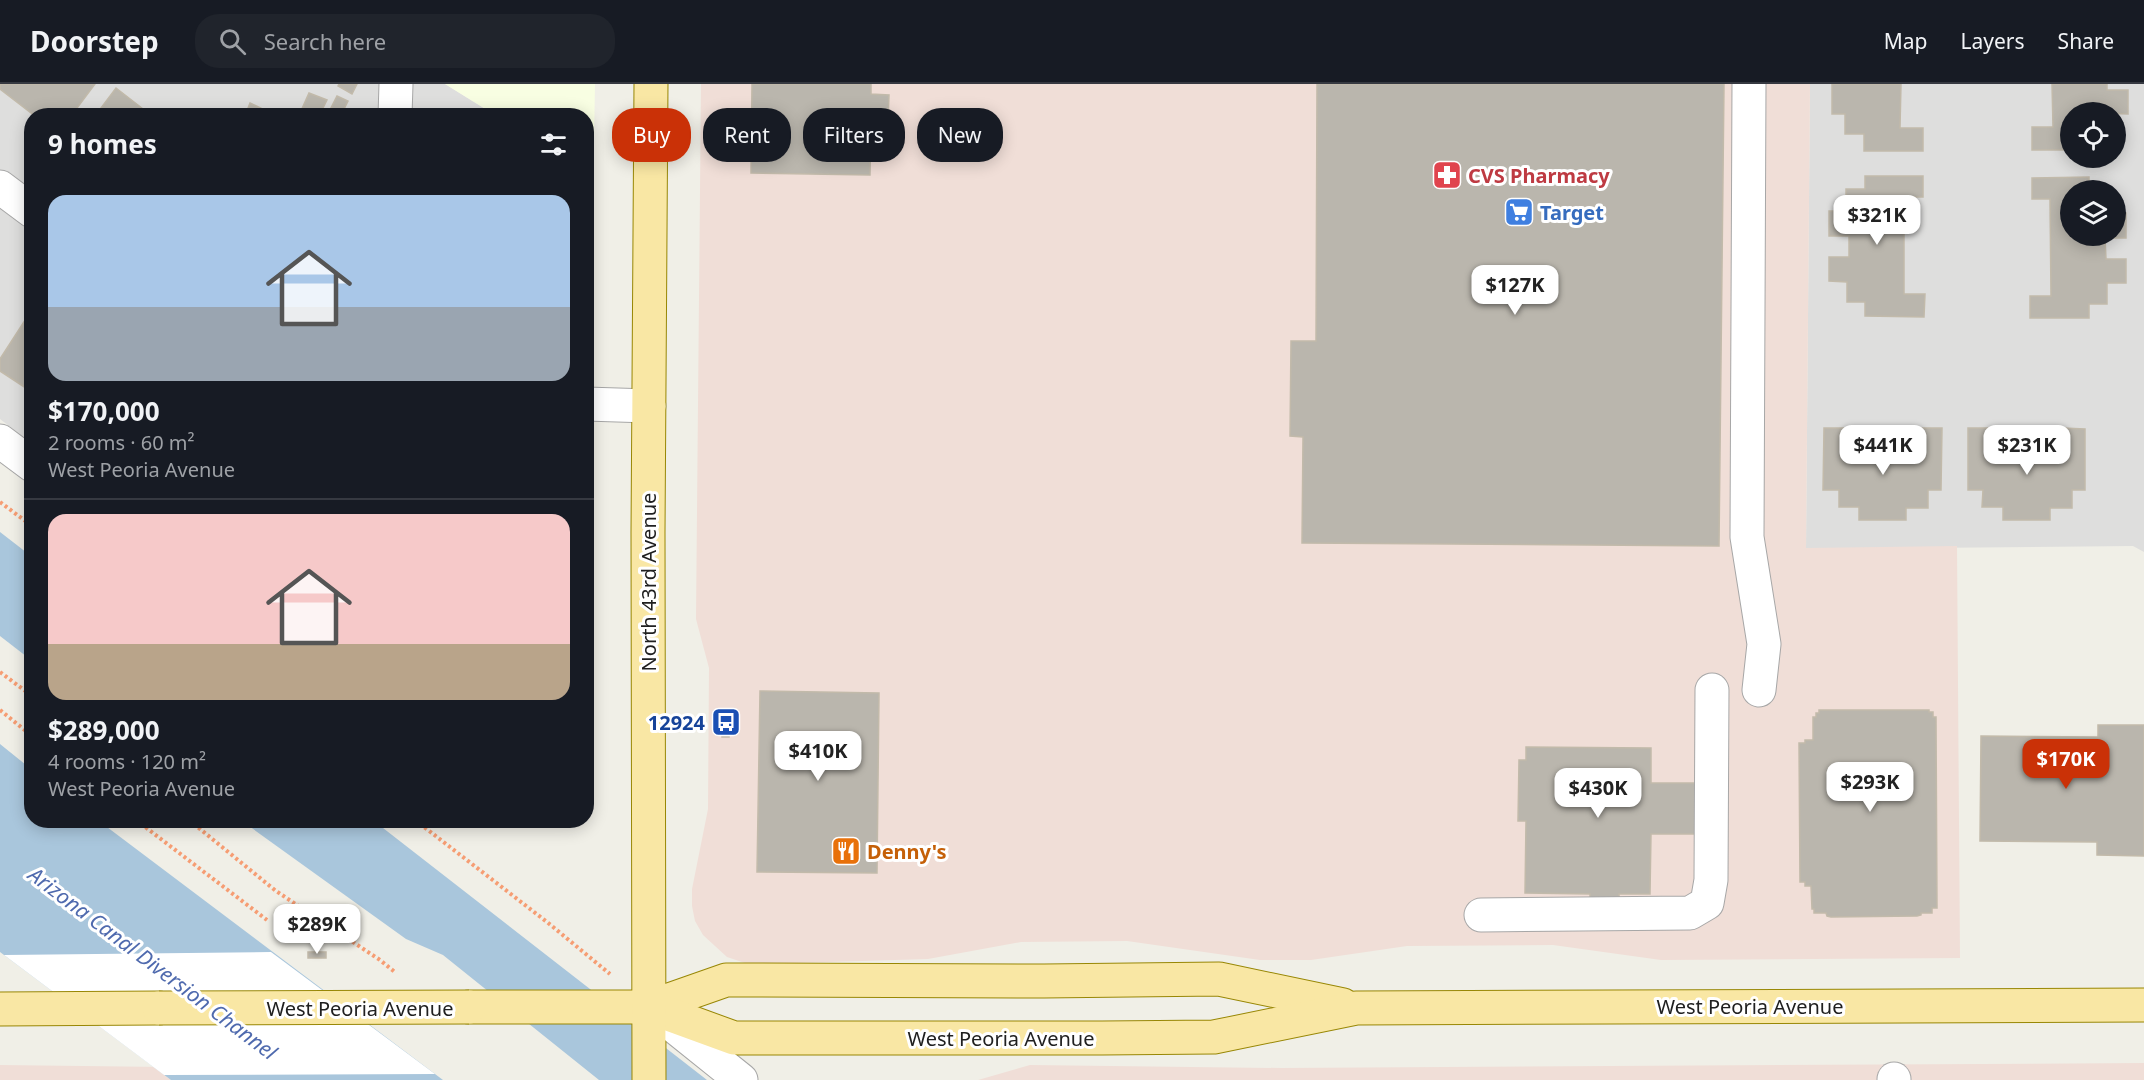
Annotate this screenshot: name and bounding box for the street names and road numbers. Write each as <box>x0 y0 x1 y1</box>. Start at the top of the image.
street label: North 43rd Avenue <box>635 493 662 671</box>
street label: West Peoria Avenue <box>1656 993 1844 1020</box>
street label: West Peoria Avenue <box>266 995 454 1022</box>
street label: West Peoria Avenue <box>907 1025 1095 1052</box>

